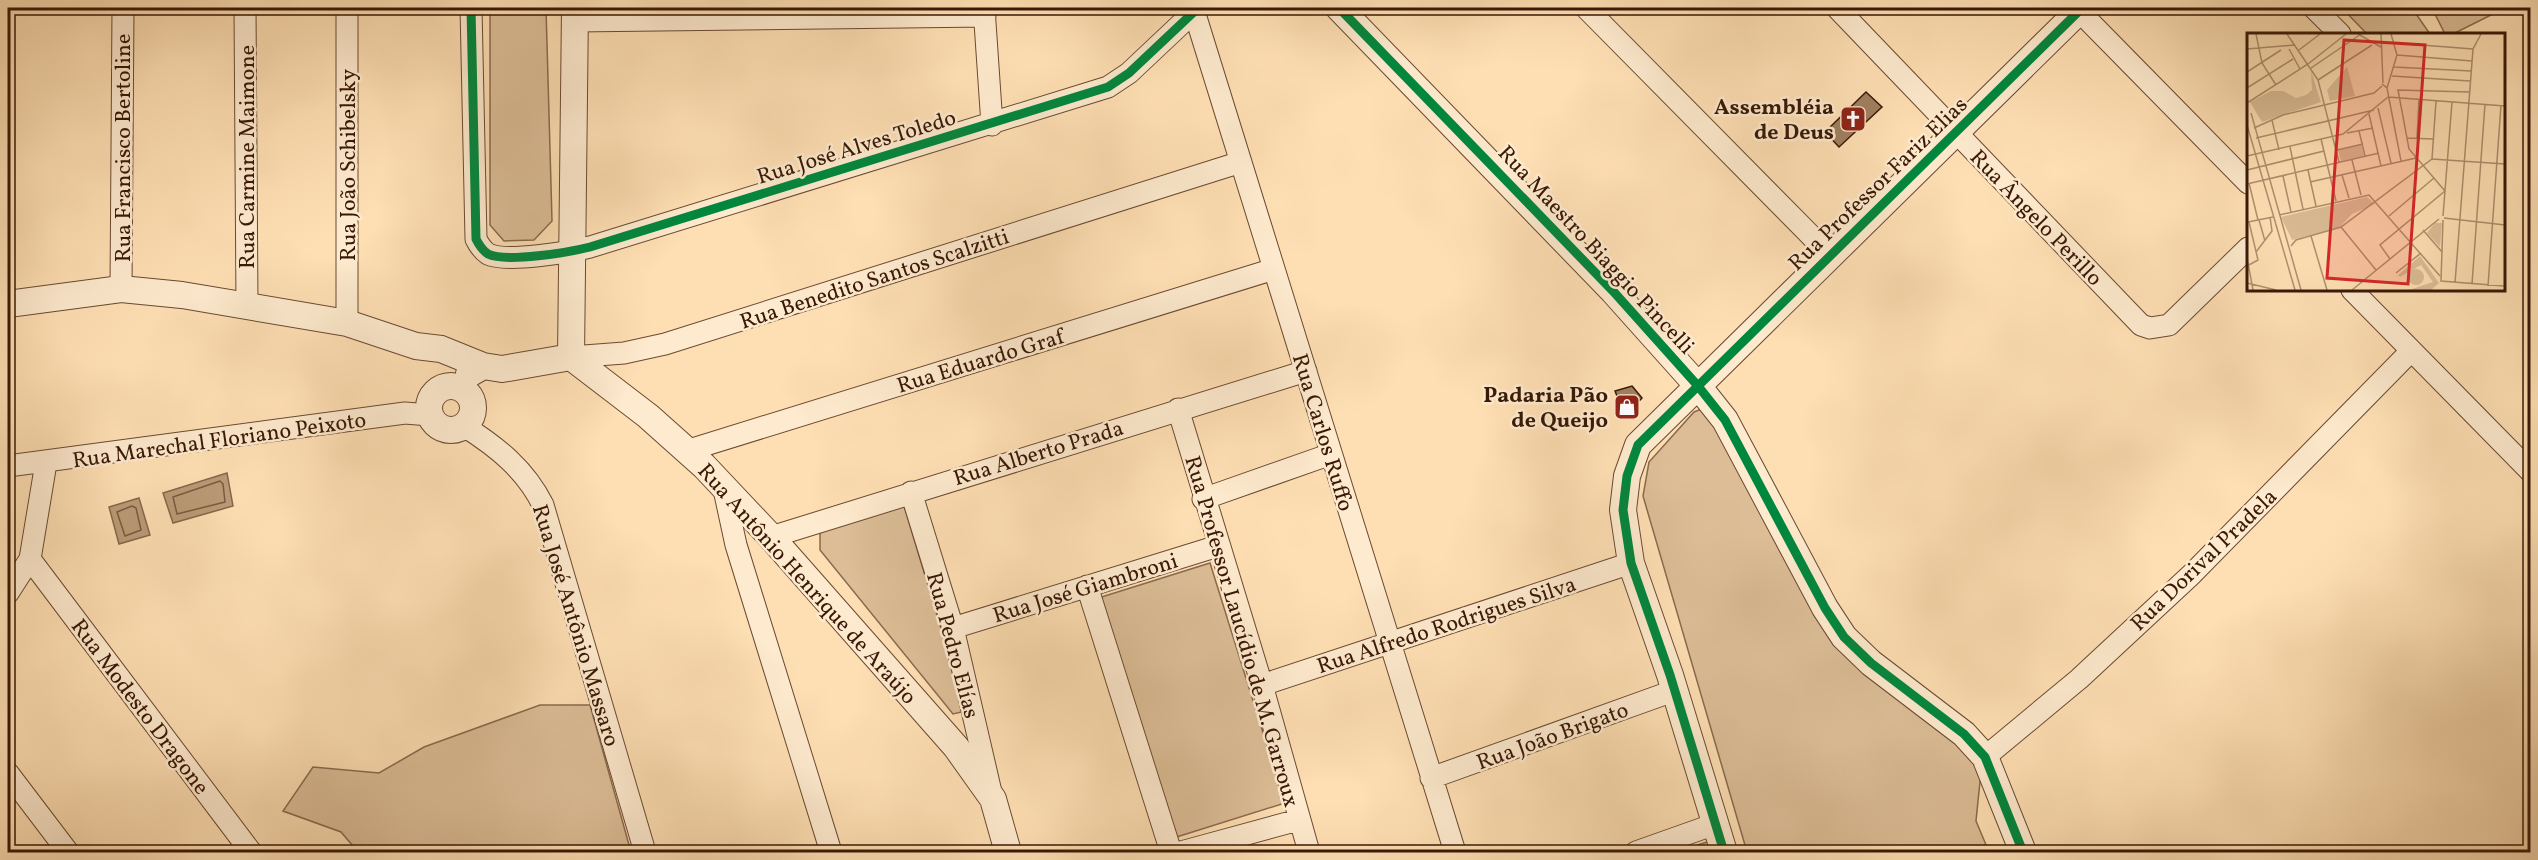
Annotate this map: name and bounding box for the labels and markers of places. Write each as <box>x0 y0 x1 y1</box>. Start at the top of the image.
place label: Assembléia de Deus <box>1714 93 1834 149</box>
church icon: Assembléia de Deus <box>1838 104 1868 134</box>
place label: Padaria Pão de Queijo <box>1483 381 1608 437</box>
shop icon: Padaria Pão de Queijo <box>1612 392 1642 422</box>

